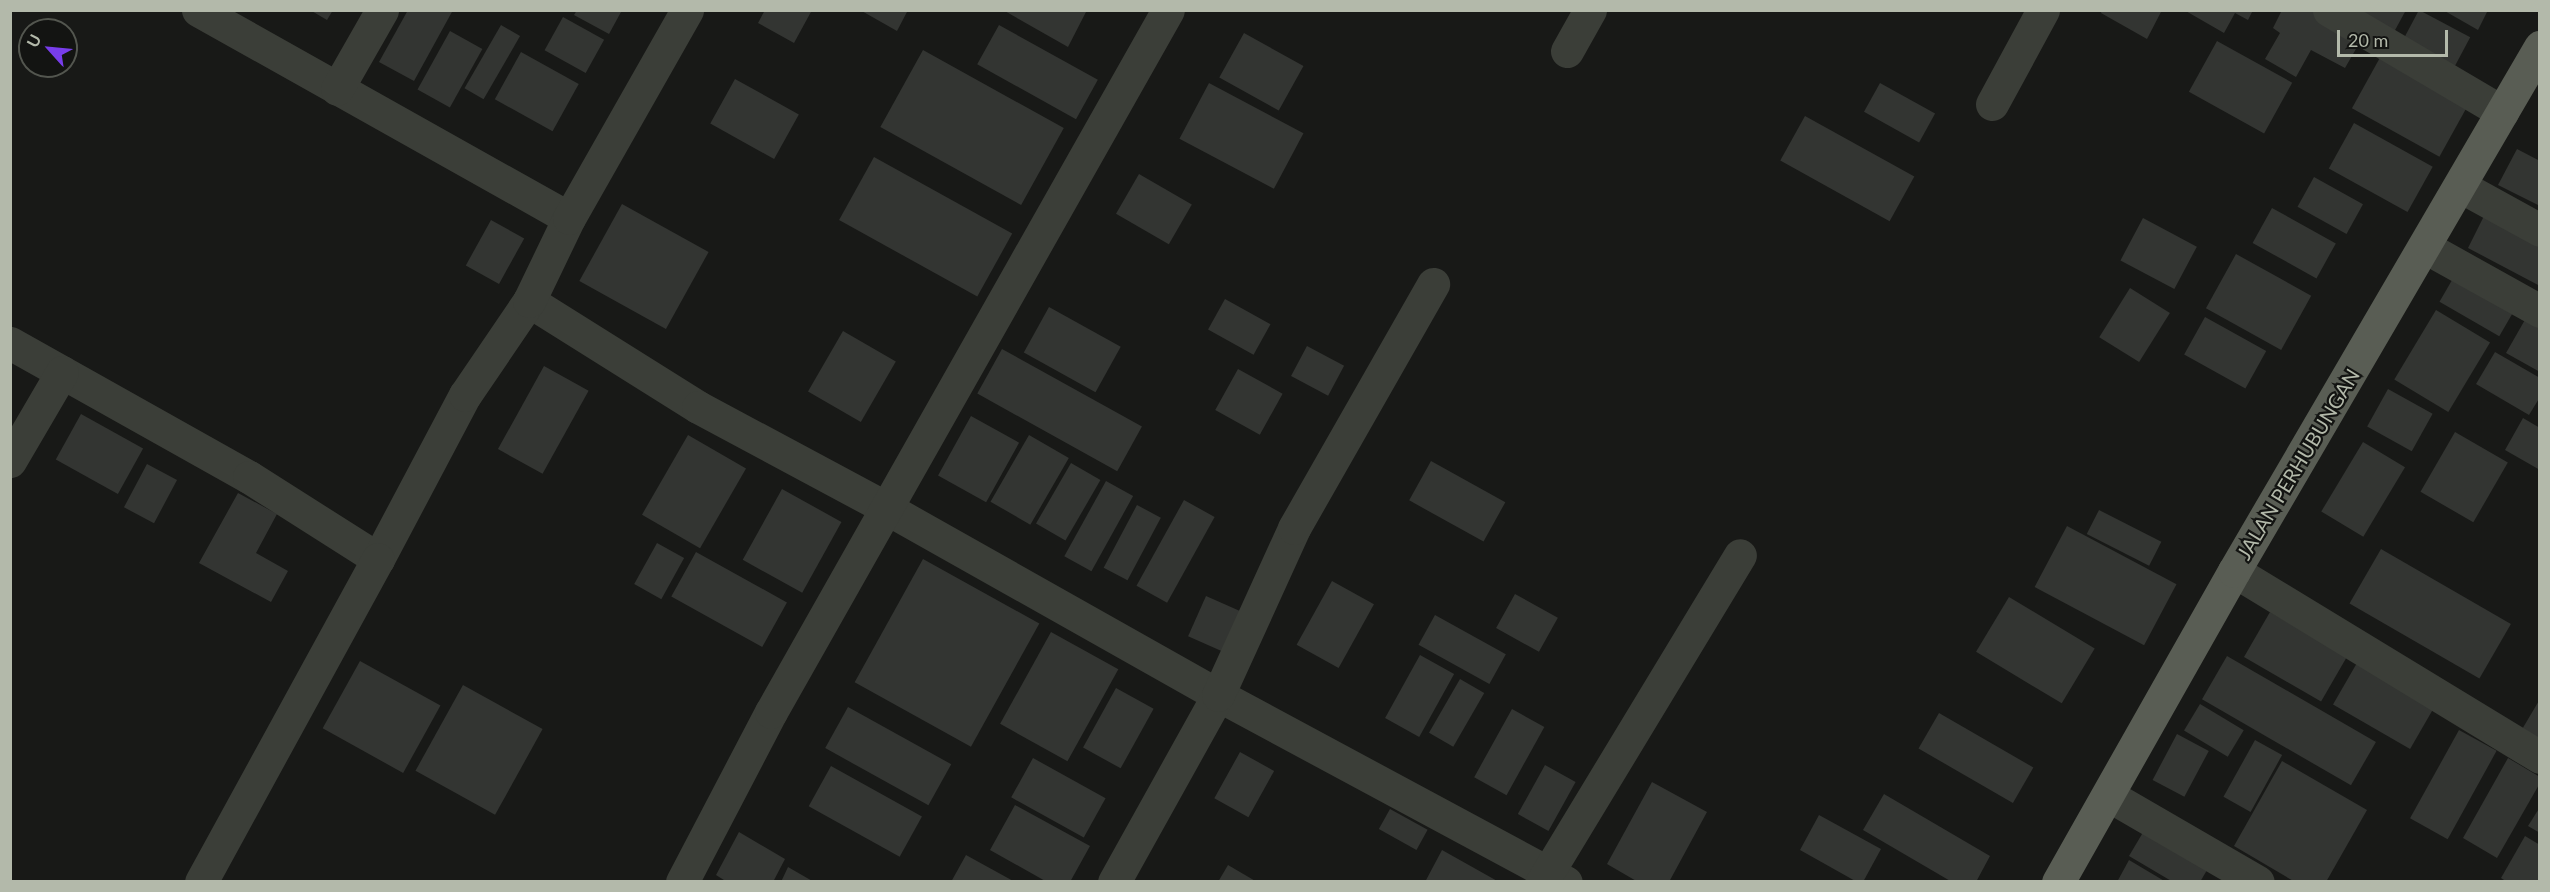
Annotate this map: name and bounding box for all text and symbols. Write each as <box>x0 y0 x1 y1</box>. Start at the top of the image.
north arrow <box>18 18 78 78</box>
scale bar <box>2340 18 2451 56</box>
text: 20 m <box>2348 29 2388 51</box>
text: U <box>22 31 44 50</box>
street label: JALAN PERHUBUNGAN <box>2232 364 2364 564</box>

